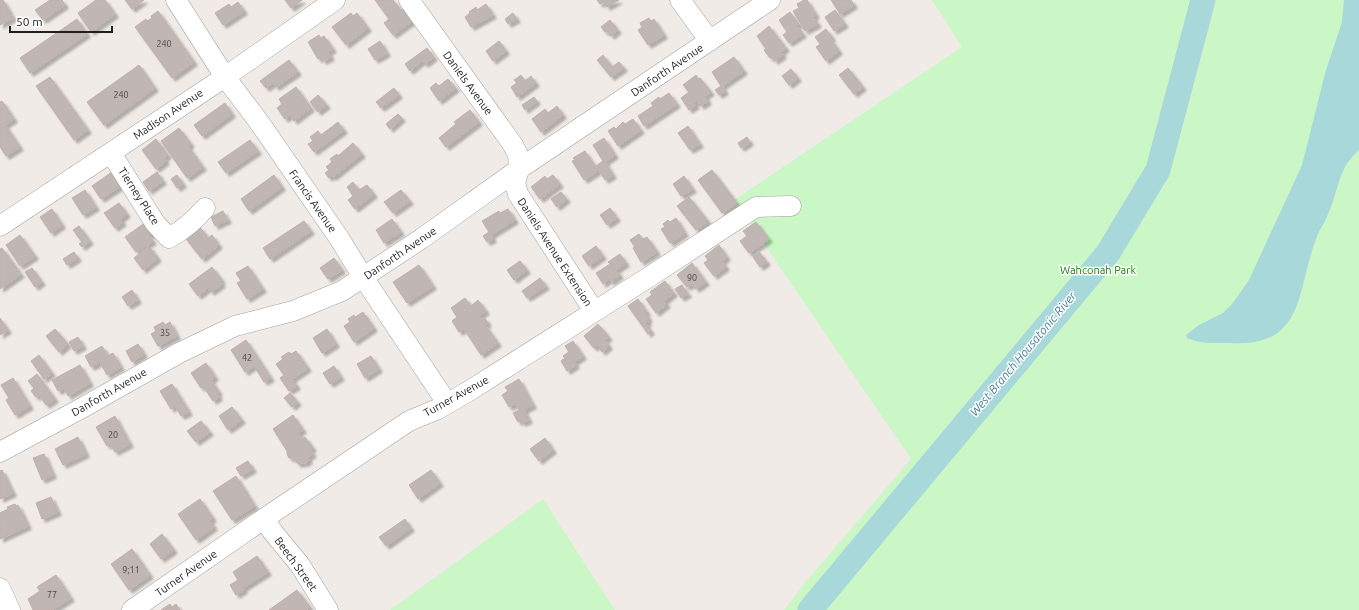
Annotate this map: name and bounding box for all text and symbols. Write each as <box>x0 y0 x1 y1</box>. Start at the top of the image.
scale bar <box>10 8 112 34</box>
text: 50 m <box>16 15 43 28</box>
house number: 240 <box>156 39 172 49</box>
street label: Danforth Avenue <box>629 41 705 99</box>
street label: Daniels Avenue <box>441 49 495 117</box>
street label: Madison Avenue <box>131 86 205 142</box>
house number: 240 <box>113 90 129 100</box>
street label: Tierney Place <box>116 165 162 227</box>
street label: Francis Avenue <box>287 167 339 235</box>
street label: Daniels Avenue Extension <box>515 196 595 308</box>
street label: Danforth Avenue <box>362 224 438 282</box>
park label: Wahconah Park <box>1060 264 1136 276</box>
house number: 90 <box>687 273 697 283</box>
water label: West Branch Housatonic River <box>967 289 1079 418</box>
house number: 35 <box>160 328 170 338</box>
house number: 42 <box>242 353 252 363</box>
street label: Danforth Avenue <box>69 366 149 418</box>
street label: Turner Avenue <box>421 373 491 419</box>
house number: 20 <box>108 430 118 440</box>
street label: Beech Street <box>272 535 320 594</box>
street label: Turner Avenue <box>153 547 219 599</box>
house number: 9;11 <box>122 565 140 575</box>
house number: 77 <box>47 590 57 600</box>

